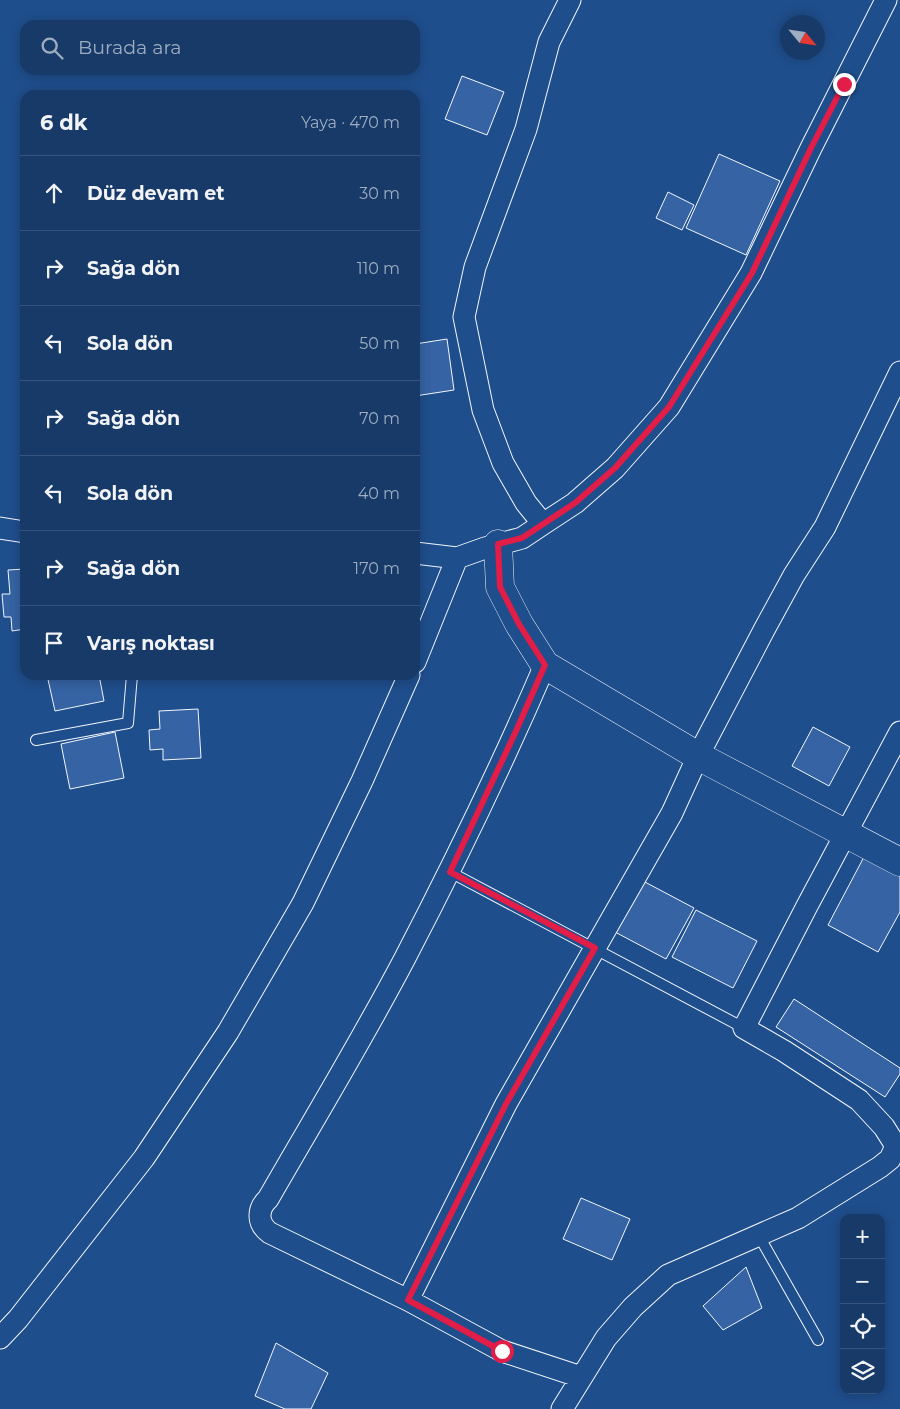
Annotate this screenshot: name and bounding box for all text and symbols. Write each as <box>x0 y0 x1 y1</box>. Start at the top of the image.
north arrow <box>780 15 825 60</box>
search box <box>20 20 420 75</box>
icon: search <box>38 34 66 62</box>
text: Burada ara <box>78 36 182 59</box>
route end <box>833 73 856 96</box>
text: 6 dk <box>40 110 88 135</box>
text: Yaya · 470 m <box>301 113 400 132</box>
icon: ahead <box>40 179 68 207</box>
text: Düz devam et <box>87 182 225 205</box>
text: 30 m <box>359 184 400 203</box>
icon: right <box>40 254 68 282</box>
text: Sağa dön <box>87 257 180 280</box>
text: 110 m <box>357 259 400 278</box>
icon: left <box>40 329 68 357</box>
text: Sola dön <box>87 332 173 355</box>
text: 50 m <box>359 334 400 353</box>
icon: right <box>40 404 68 432</box>
text: Sağa dön <box>87 407 180 430</box>
text: 70 m <box>359 409 400 428</box>
icon: left <box>40 479 68 507</box>
text: Sola dön <box>87 482 173 505</box>
text: 40 m <box>358 484 400 503</box>
icon: right <box>40 554 68 582</box>
text: Sağa dön <box>87 557 180 580</box>
text: 170 m <box>353 559 400 578</box>
icon: arrive <box>40 629 68 657</box>
text: Varış noktası <box>87 632 215 655</box>
map controls <box>840 1214 885 1394</box>
button: + <box>840 1214 885 1259</box>
button: − <box>840 1259 885 1304</box>
button: locate <box>840 1304 885 1349</box>
route start <box>491 1340 514 1363</box>
button: layers <box>840 1349 885 1394</box>

